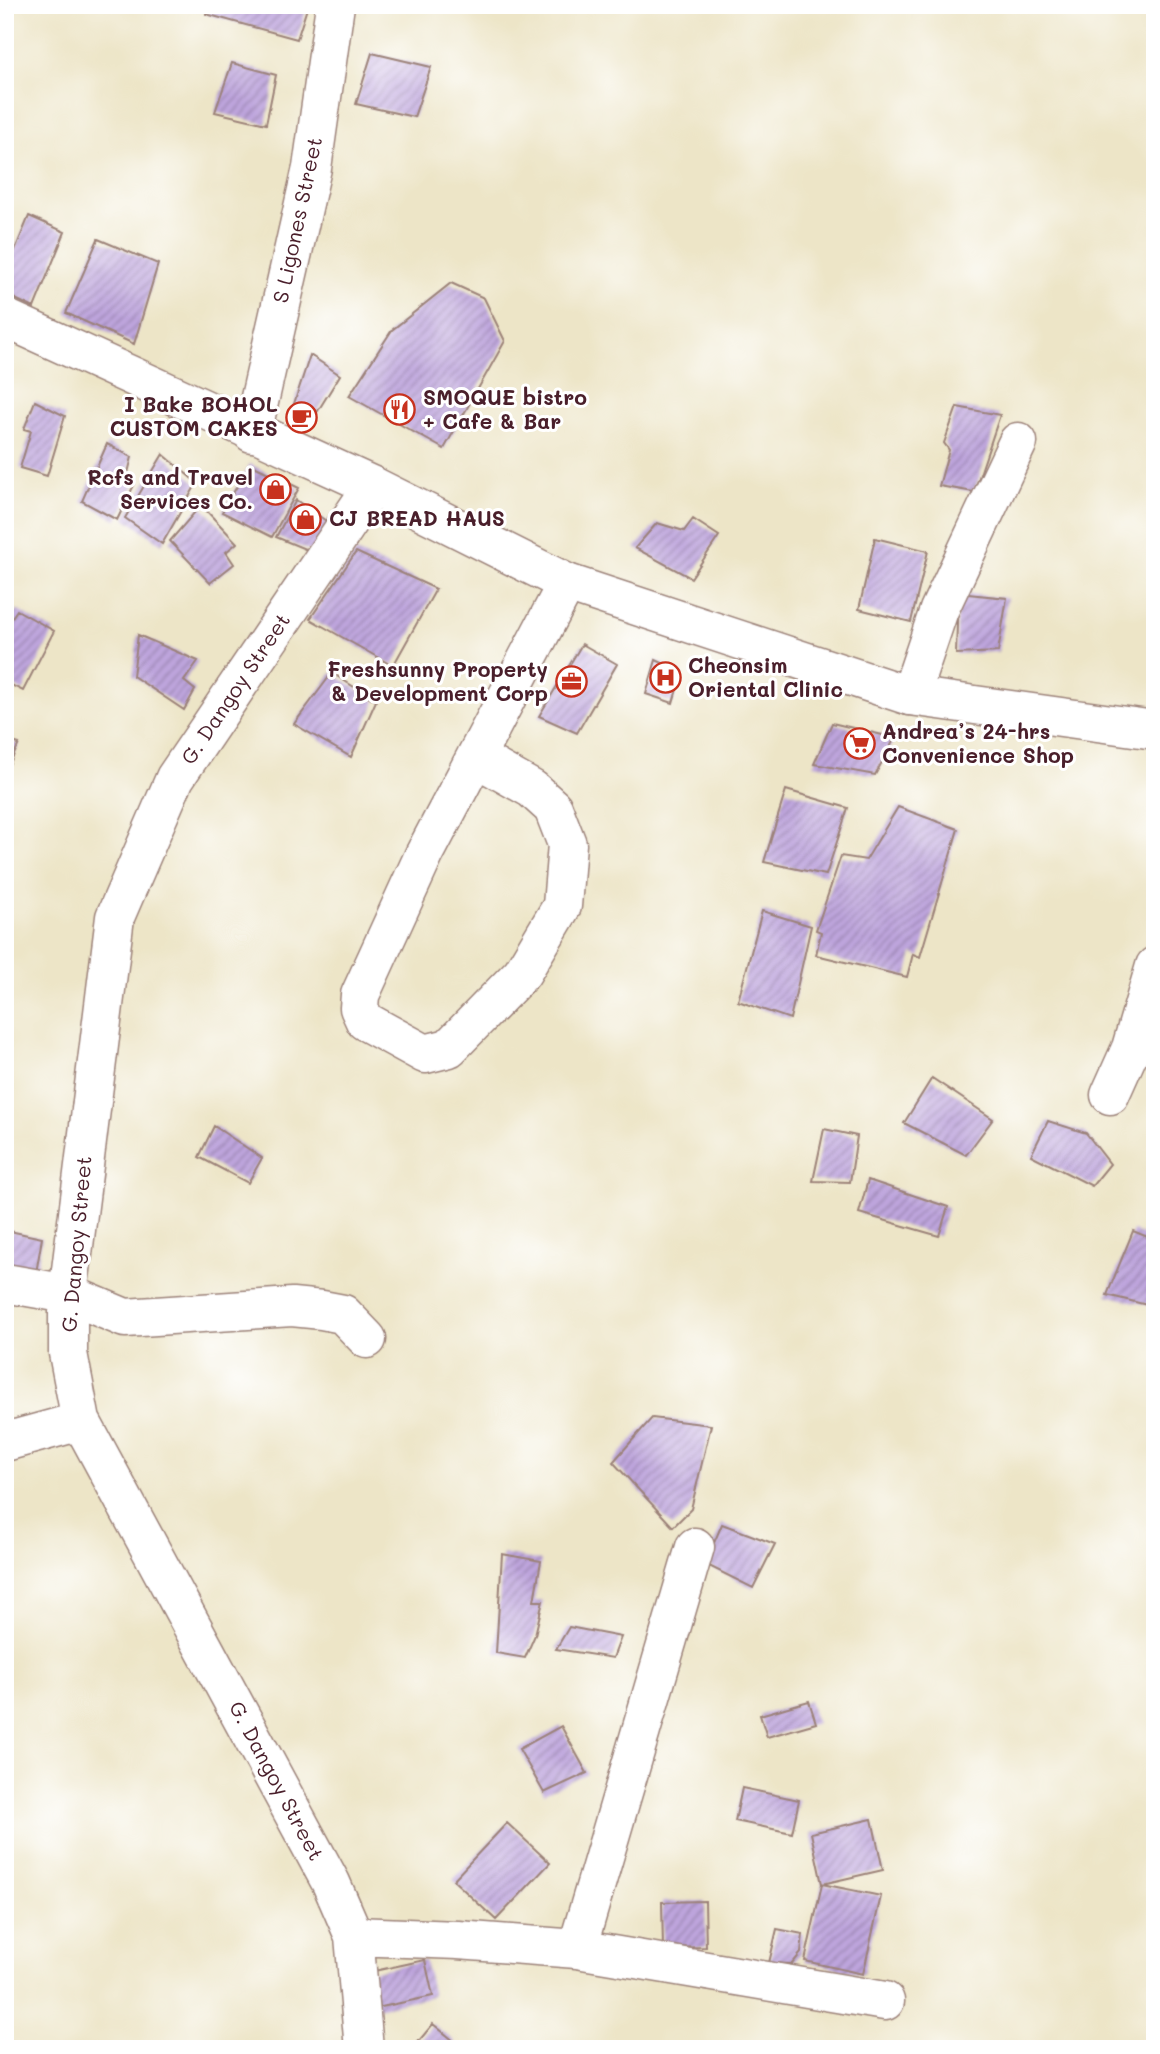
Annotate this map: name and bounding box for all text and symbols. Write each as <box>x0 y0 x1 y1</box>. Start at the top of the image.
street label: S Ligones Street <box>266 134 327 305</box>
place label: SMOQUE bistro + Cafe & Bar <box>423 383 587 434</box>
place label: I Bake BOHOL CUSTOM CAKES <box>110 390 278 441</box>
restaurant icon: SMOQUE bistro + Cafe & Bar <box>383 393 417 427</box>
cafe icon: I Bake BOHOL CUSTOM CAKES <box>284 400 318 434</box>
place label: Rcfs and Travel Services Co. <box>87 463 253 514</box>
shop icon: Rcfs and Travel Services Co. <box>259 473 293 507</box>
shop icon: CJ BREAD HAUS <box>289 502 323 536</box>
place label: CJ BREAD HAUS <box>329 504 505 531</box>
street label: G. Dangoy Street <box>174 607 295 769</box>
place label: Cheonsim Oriental Clinic <box>688 651 843 702</box>
place label: Freshsunny Property & Development Corp <box>327 655 548 706</box>
hospital icon: Cheonsim Oriental Clinic <box>648 661 682 695</box>
office icon: Freshsunny Property & Development Corp <box>554 665 588 699</box>
place label: Andrea’s 24-hrs Convenience Shop <box>882 717 1074 768</box>
supermarket icon: Andrea’s 24-hrs Convenience Shop <box>842 727 876 761</box>
street label: G. Dangoy Street <box>54 1155 97 1333</box>
street label: G. Dangoy Street <box>224 1696 331 1865</box>

